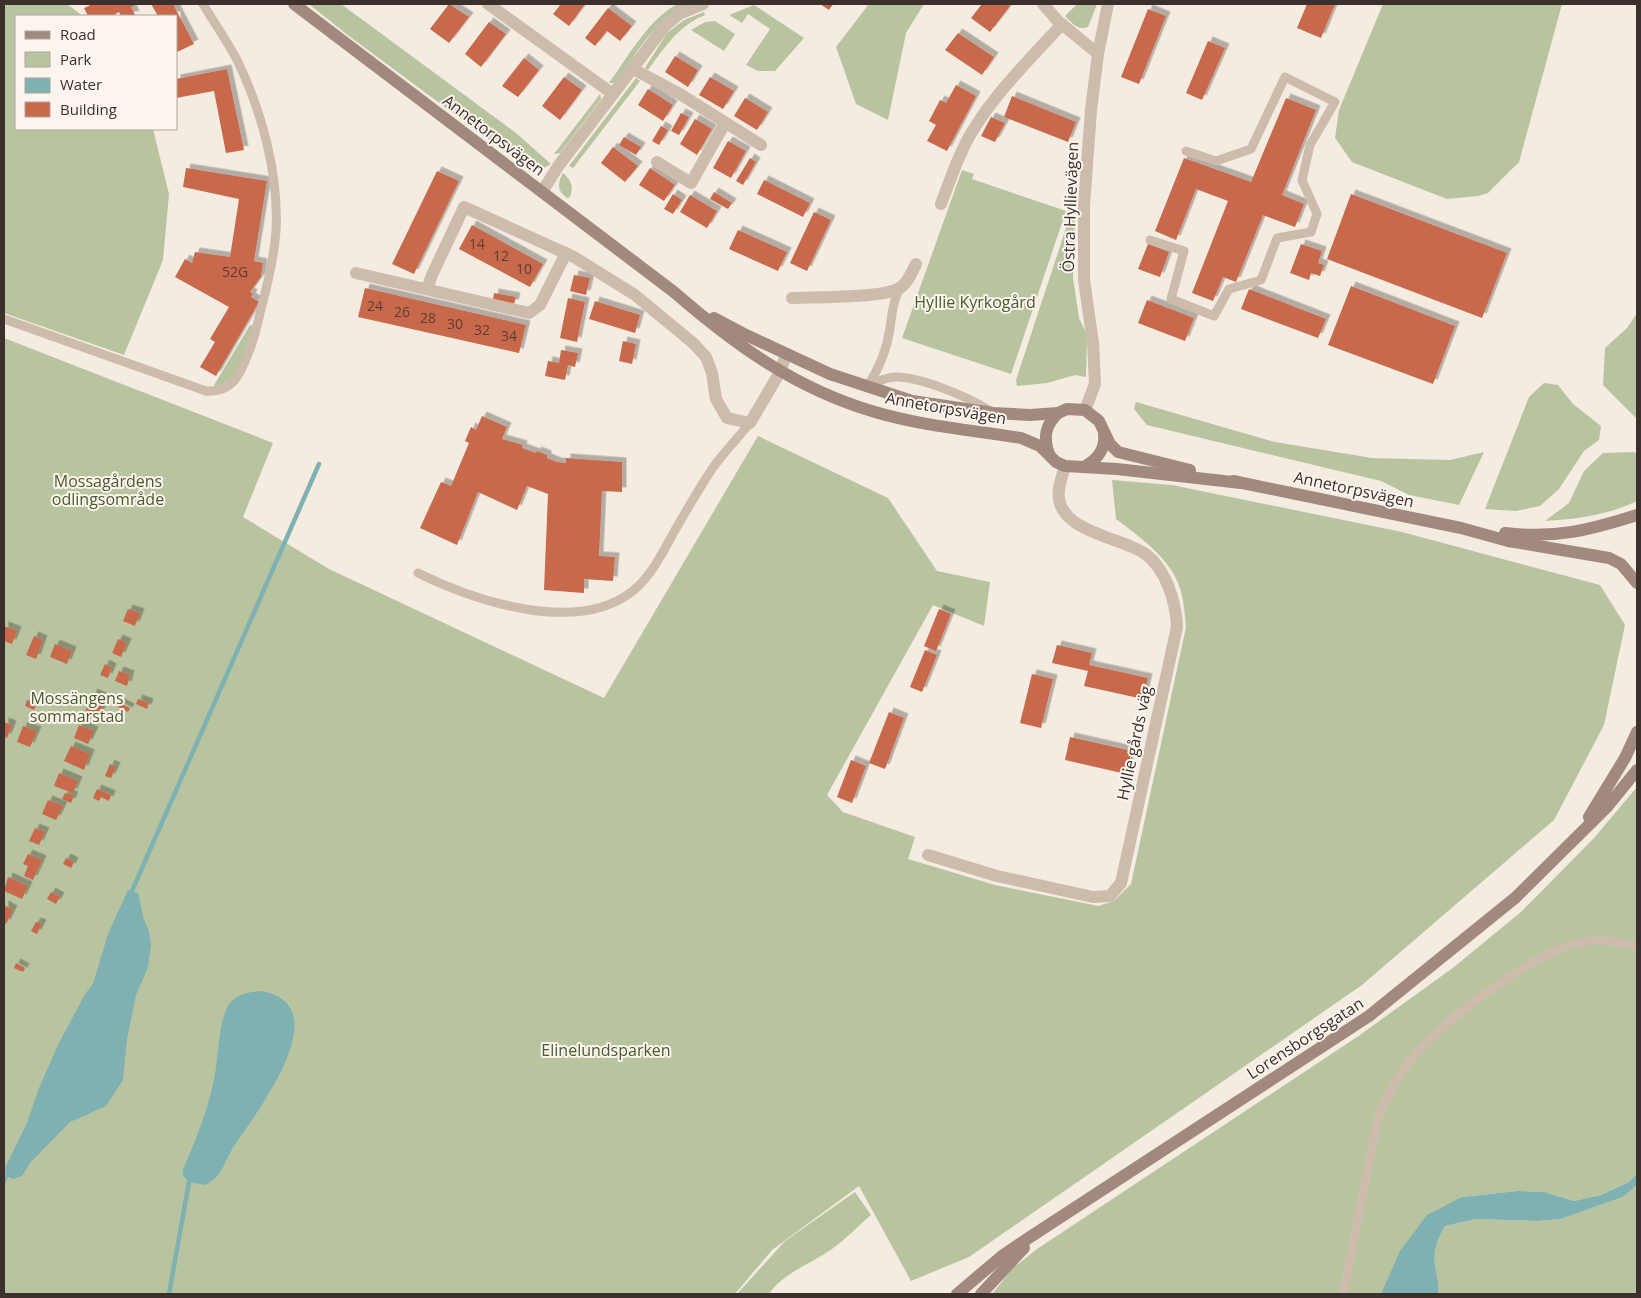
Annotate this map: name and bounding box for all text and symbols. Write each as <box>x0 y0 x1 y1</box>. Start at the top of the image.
legend <box>15 15 178 130</box>
text: Road <box>60 24 96 44</box>
text: Park <box>60 49 91 69</box>
text: Water <box>60 74 102 94</box>
street label: Annetorpsvägen <box>439 89 549 181</box>
text: Building <box>60 99 117 119</box>
street label: Östra Hyllievägen <box>1057 141 1083 273</box>
house number: 14 <box>469 234 485 253</box>
house number: 12 <box>493 246 509 265</box>
house number: 10 <box>516 259 532 278</box>
house number: 52G <box>222 262 248 281</box>
park label: Hyllie Kyrkogård <box>914 291 1036 313</box>
house number: 24 <box>367 296 383 315</box>
house number: 26 <box>394 302 410 321</box>
house number: 28 <box>420 308 436 327</box>
house number: 30 <box>447 314 463 333</box>
house number: 32 <box>474 320 490 339</box>
house number: 34 <box>501 326 517 345</box>
street label: Annetorpsvägen <box>884 387 1008 429</box>
street label: Annetorpsvägen <box>1292 466 1416 512</box>
park label: Mossagårdens odlingsområde <box>52 470 164 510</box>
street label: Hyllie gårds väg <box>1111 684 1157 802</box>
park label: Mossängens sommarstad <box>30 687 124 727</box>
street label: Lorensborgsgatan <box>1242 992 1368 1084</box>
park label: Elinelundsparken <box>541 1039 671 1061</box>

